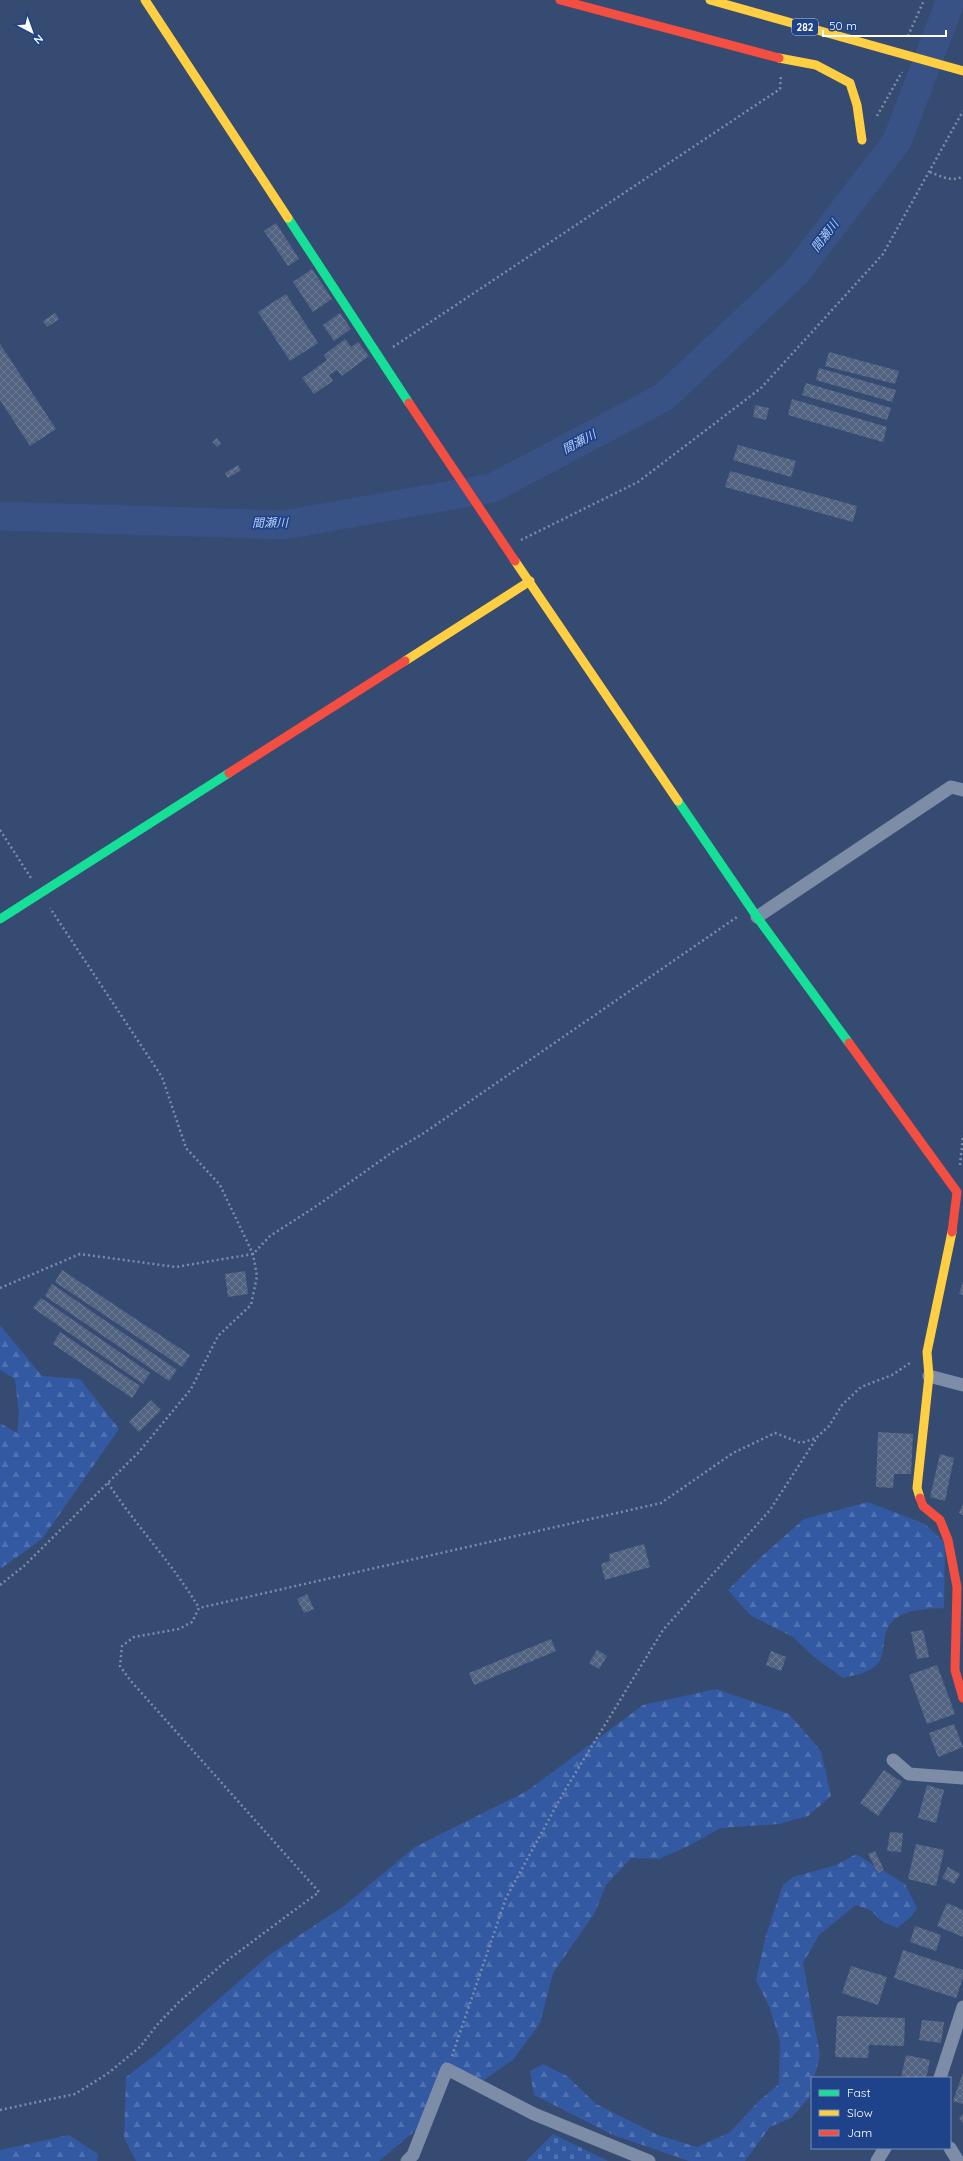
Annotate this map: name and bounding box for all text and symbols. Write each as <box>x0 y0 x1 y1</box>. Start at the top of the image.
north arrow <box>12 12 52 52</box>
scale bar <box>823 12 946 38</box>
text: 50 m <box>829 18 857 33</box>
road number: 282 <box>792 19 818 35</box>
text: N <box>31 32 46 47</box>
water label: 間瀬川 <box>808 215 843 255</box>
water label: 間瀬川 <box>559 426 600 457</box>
water label: 間瀬川 <box>252 515 290 530</box>
legend <box>811 2077 951 2149</box>
text: Fast <box>847 2085 871 2100</box>
text: Slow <box>847 2105 873 2120</box>
text: Jam <box>847 2125 872 2140</box>

